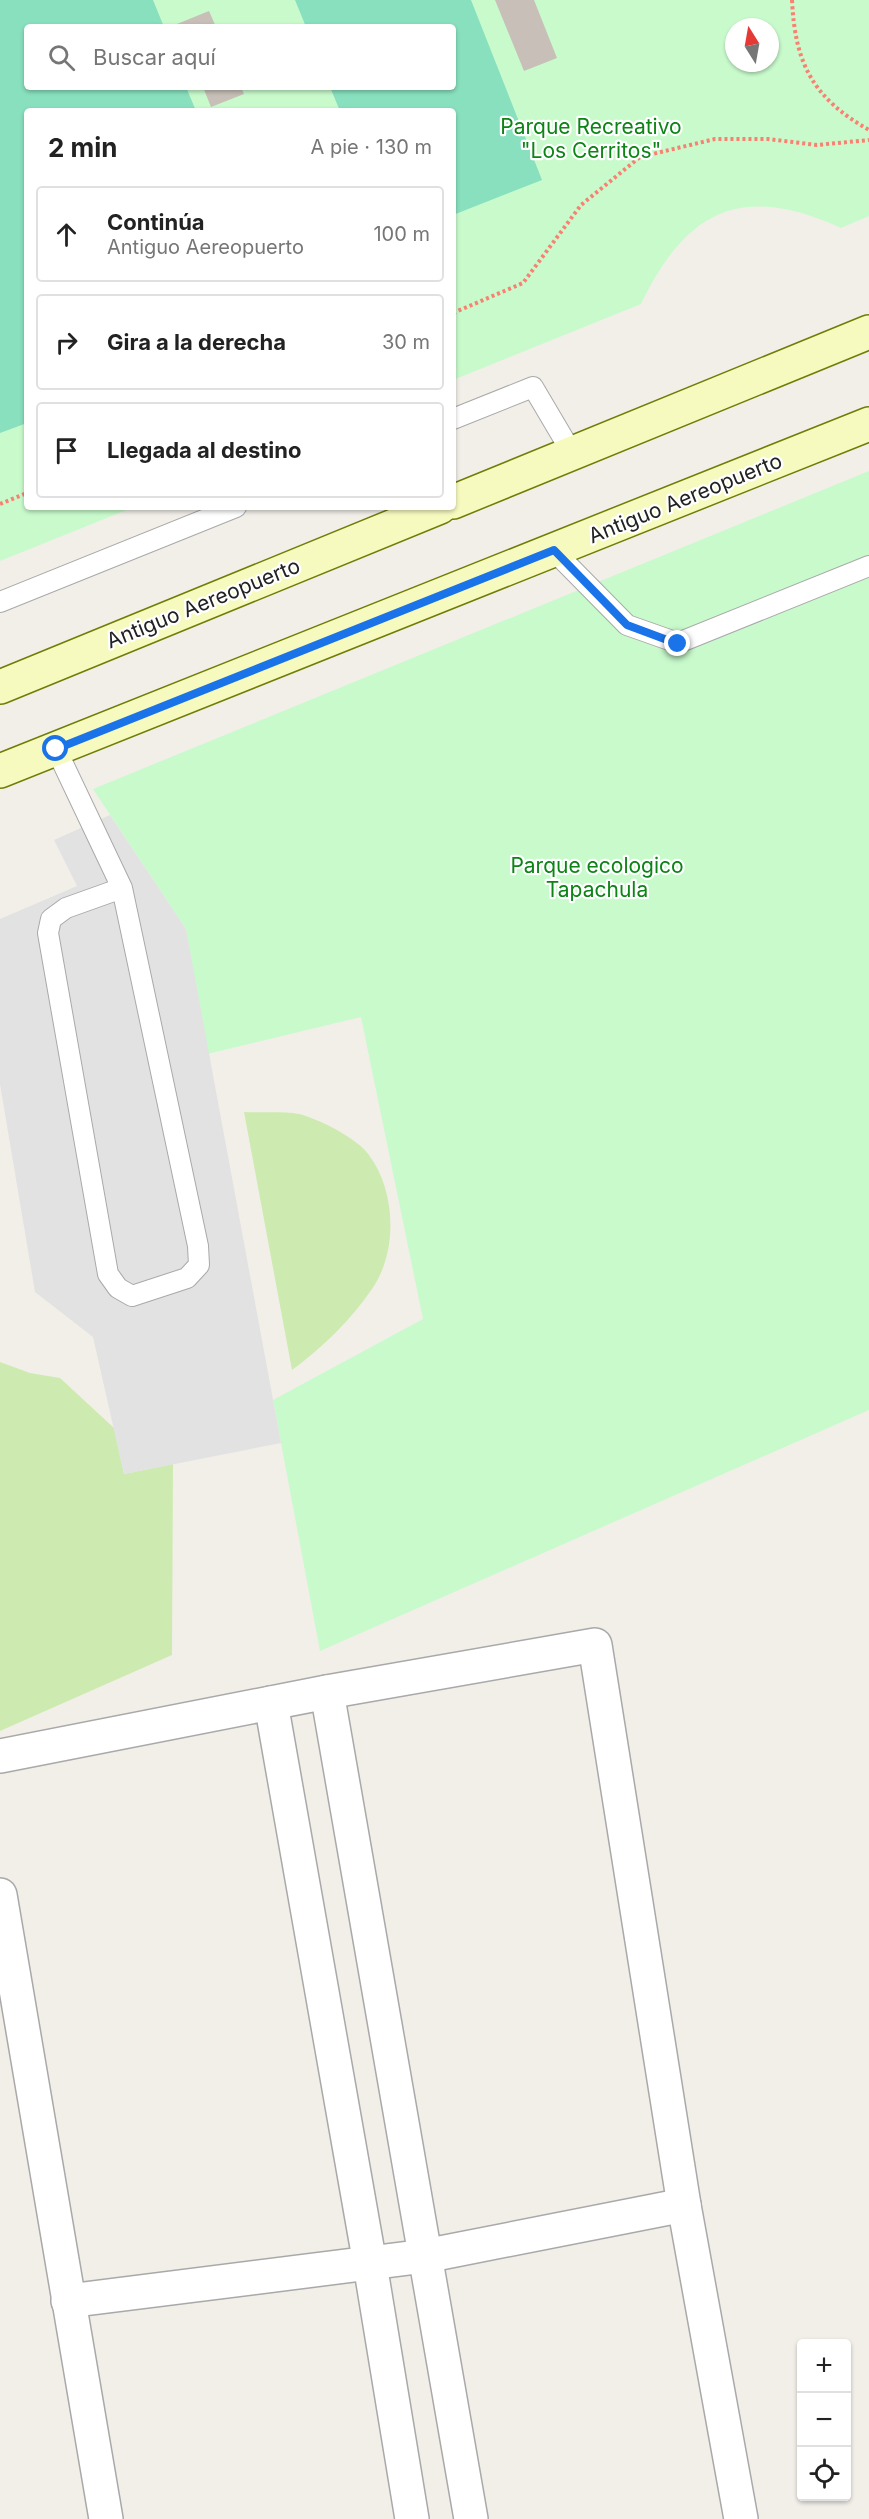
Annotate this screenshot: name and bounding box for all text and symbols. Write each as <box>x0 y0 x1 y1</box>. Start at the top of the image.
north arrow <box>725 18 779 72</box>
search box <box>24 24 456 90</box>
icon: search <box>45 41 78 74</box>
text: Buscar aquí <box>93 44 216 70</box>
park label: Parque Recreativo "Los Cerritos" <box>500 114 682 163</box>
text: 2 min <box>48 132 118 163</box>
text: A pie · 130 m <box>311 135 432 159</box>
text: Continúa <box>107 209 205 235</box>
icon: ahead <box>50 218 83 251</box>
text: 100 m <box>373 222 430 246</box>
text: Antiguo Aereopuerto <box>107 235 304 259</box>
icon: right <box>50 326 83 359</box>
text: Gira a la derecha <box>107 329 286 355</box>
text: 30 m <box>382 330 430 354</box>
icon: arrive <box>50 434 83 467</box>
text: Llegada al destino <box>107 437 301 463</box>
street label: Antiguo Aereopuerto <box>584 448 786 548</box>
street label: Antiguo Aereopuerto <box>102 553 304 653</box>
route end <box>664 630 690 656</box>
route start <box>42 735 68 761</box>
park label: Parque ecologico Tapachula <box>510 853 684 902</box>
map controls <box>797 2339 851 2501</box>
button: + <box>797 2339 851 2393</box>
button: − <box>797 2393 851 2447</box>
button: locate <box>797 2447 851 2501</box>

